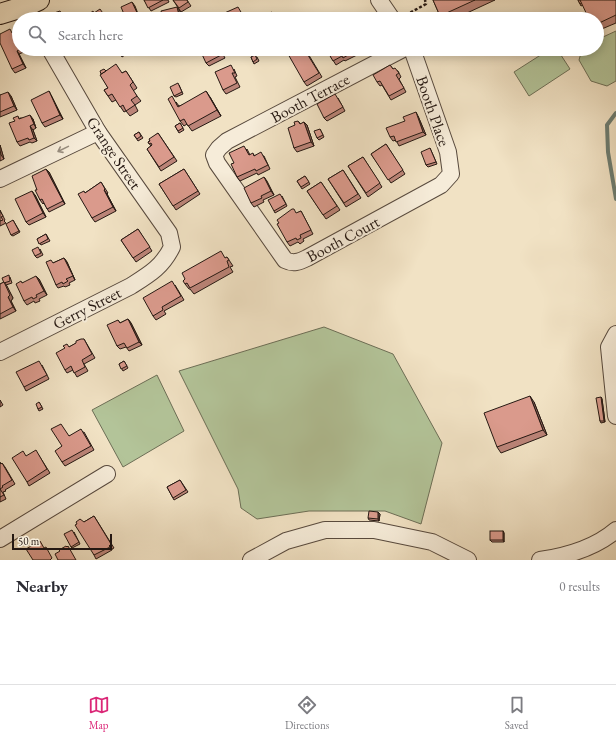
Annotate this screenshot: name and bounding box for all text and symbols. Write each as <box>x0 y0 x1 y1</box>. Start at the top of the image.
search box <box>12 12 604 56</box>
icon: search <box>26 23 48 45</box>
text: Search here <box>58 25 123 44</box>
street label: Booth Terrace <box>267 68 353 128</box>
street label: Booth Place <box>411 73 455 149</box>
street label: Grange Street <box>82 113 146 193</box>
one-way arrow <box>57 146 69 153</box>
street label: Booth Court <box>303 211 383 267</box>
street label: Gerry Street <box>49 282 125 334</box>
scale bar <box>12 532 112 551</box>
text: 50 m <box>18 534 39 548</box>
text: Nearby <box>16 575 68 597</box>
text: 0 results <box>559 578 600 595</box>
tab: Map <box>88 694 110 732</box>
tab: Directions <box>285 694 329 732</box>
tab: Saved <box>505 694 528 732</box>

